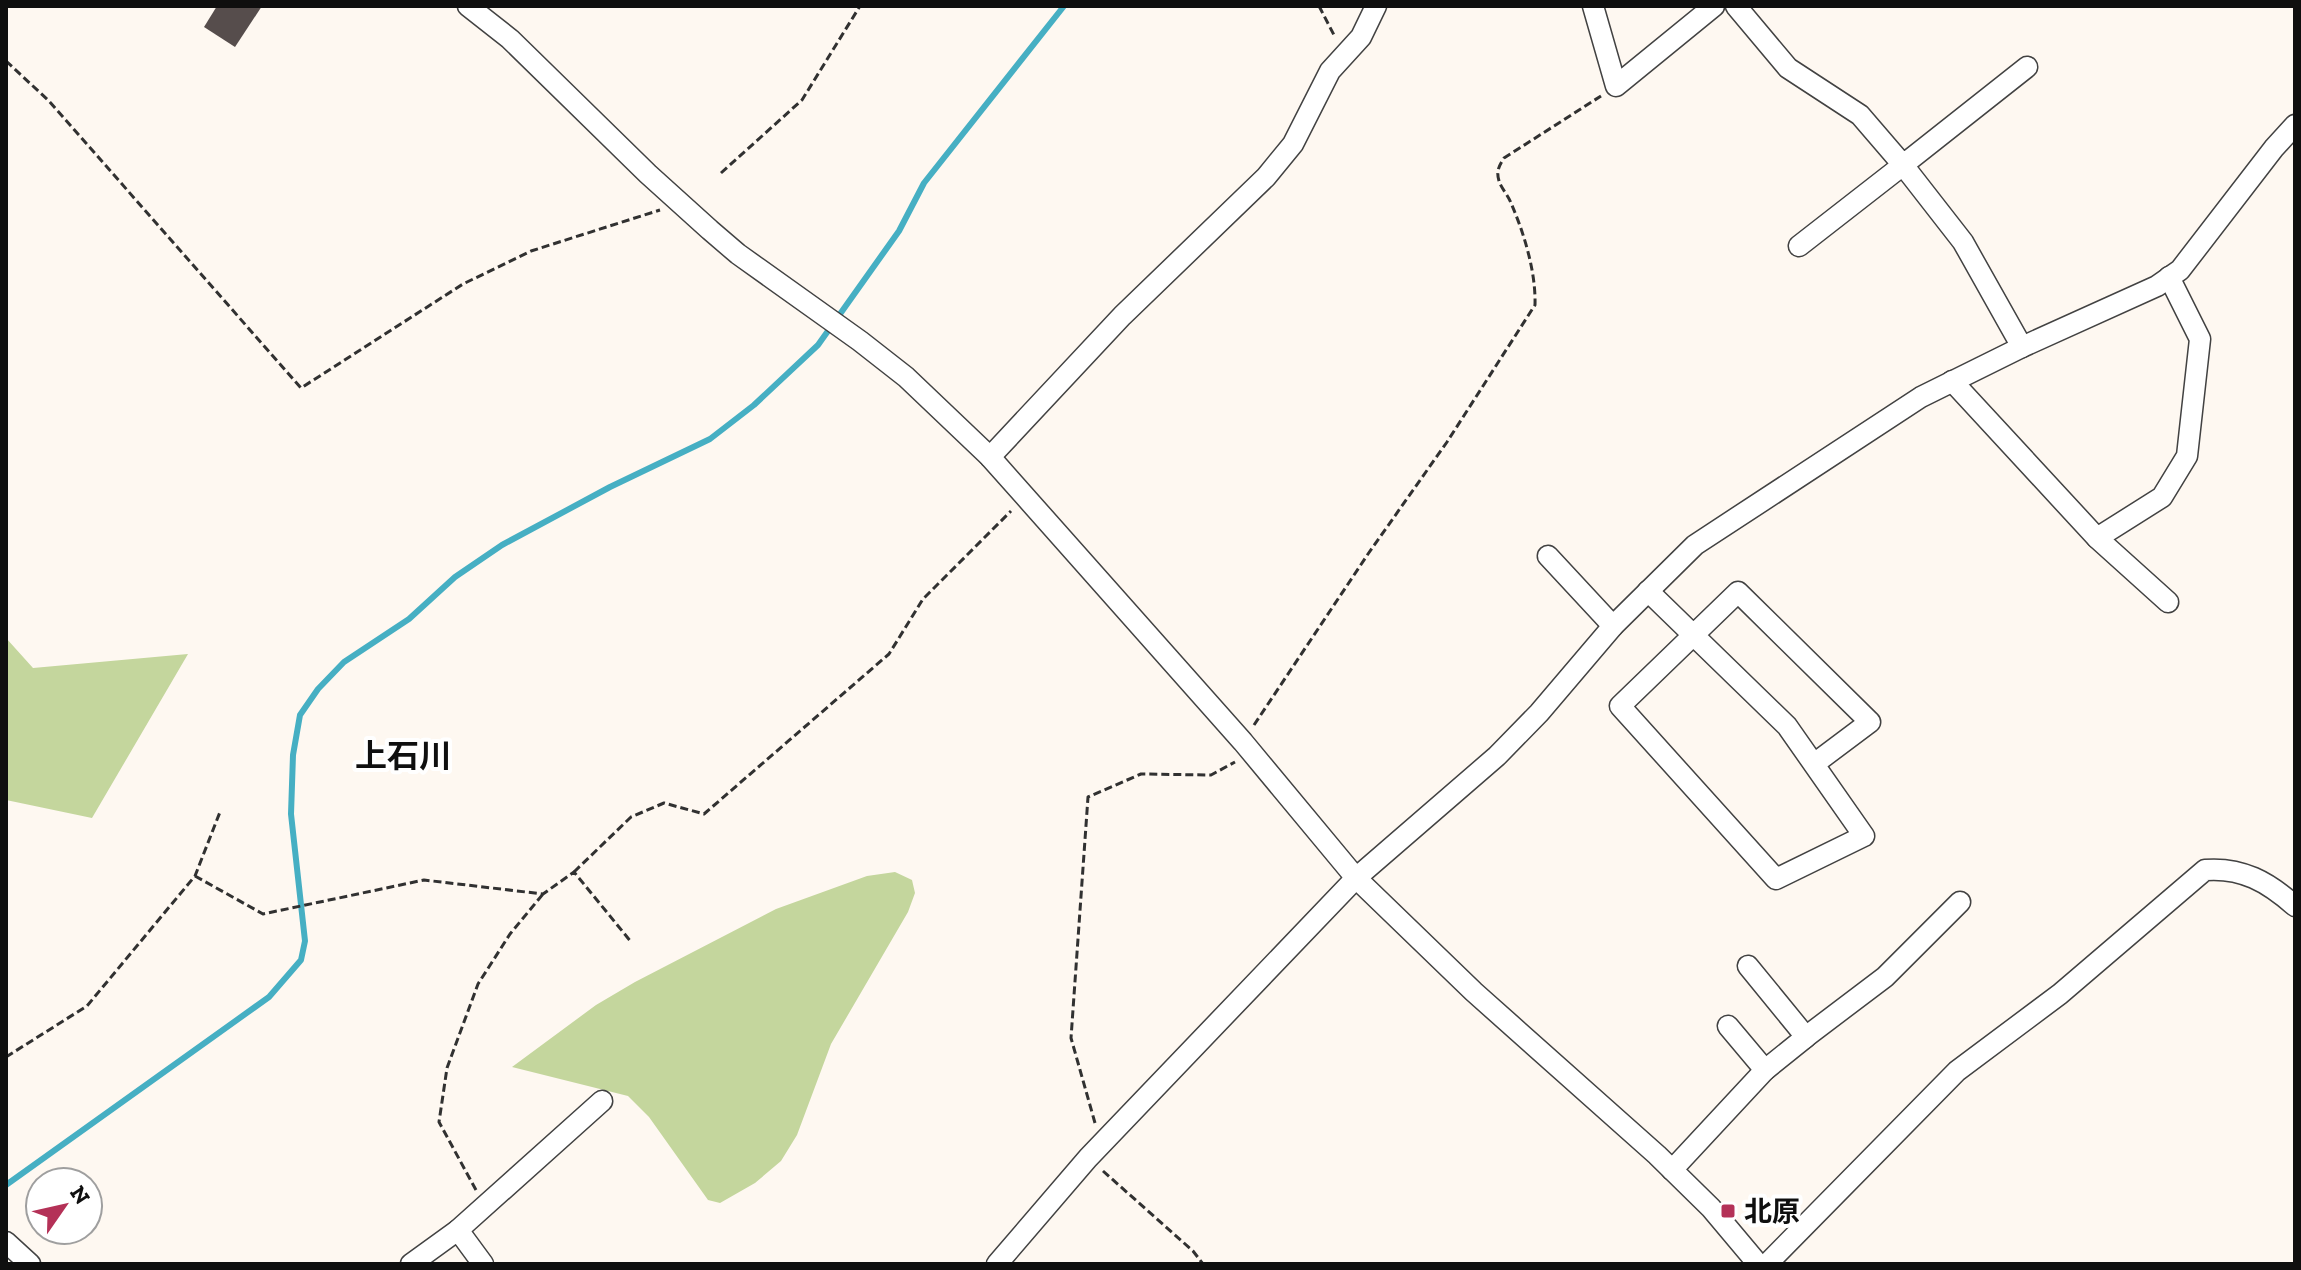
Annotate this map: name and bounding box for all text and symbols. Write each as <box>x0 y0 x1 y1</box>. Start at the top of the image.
district label: 上石川 <box>355 737 451 775</box>
north arrow <box>24 1166 104 1246</box>
text: N <box>64 1181 96 1210</box>
place label: 北原 <box>1744 1195 1800 1228</box>
marker: 北原 <box>1719 1202 1737 1220</box>

